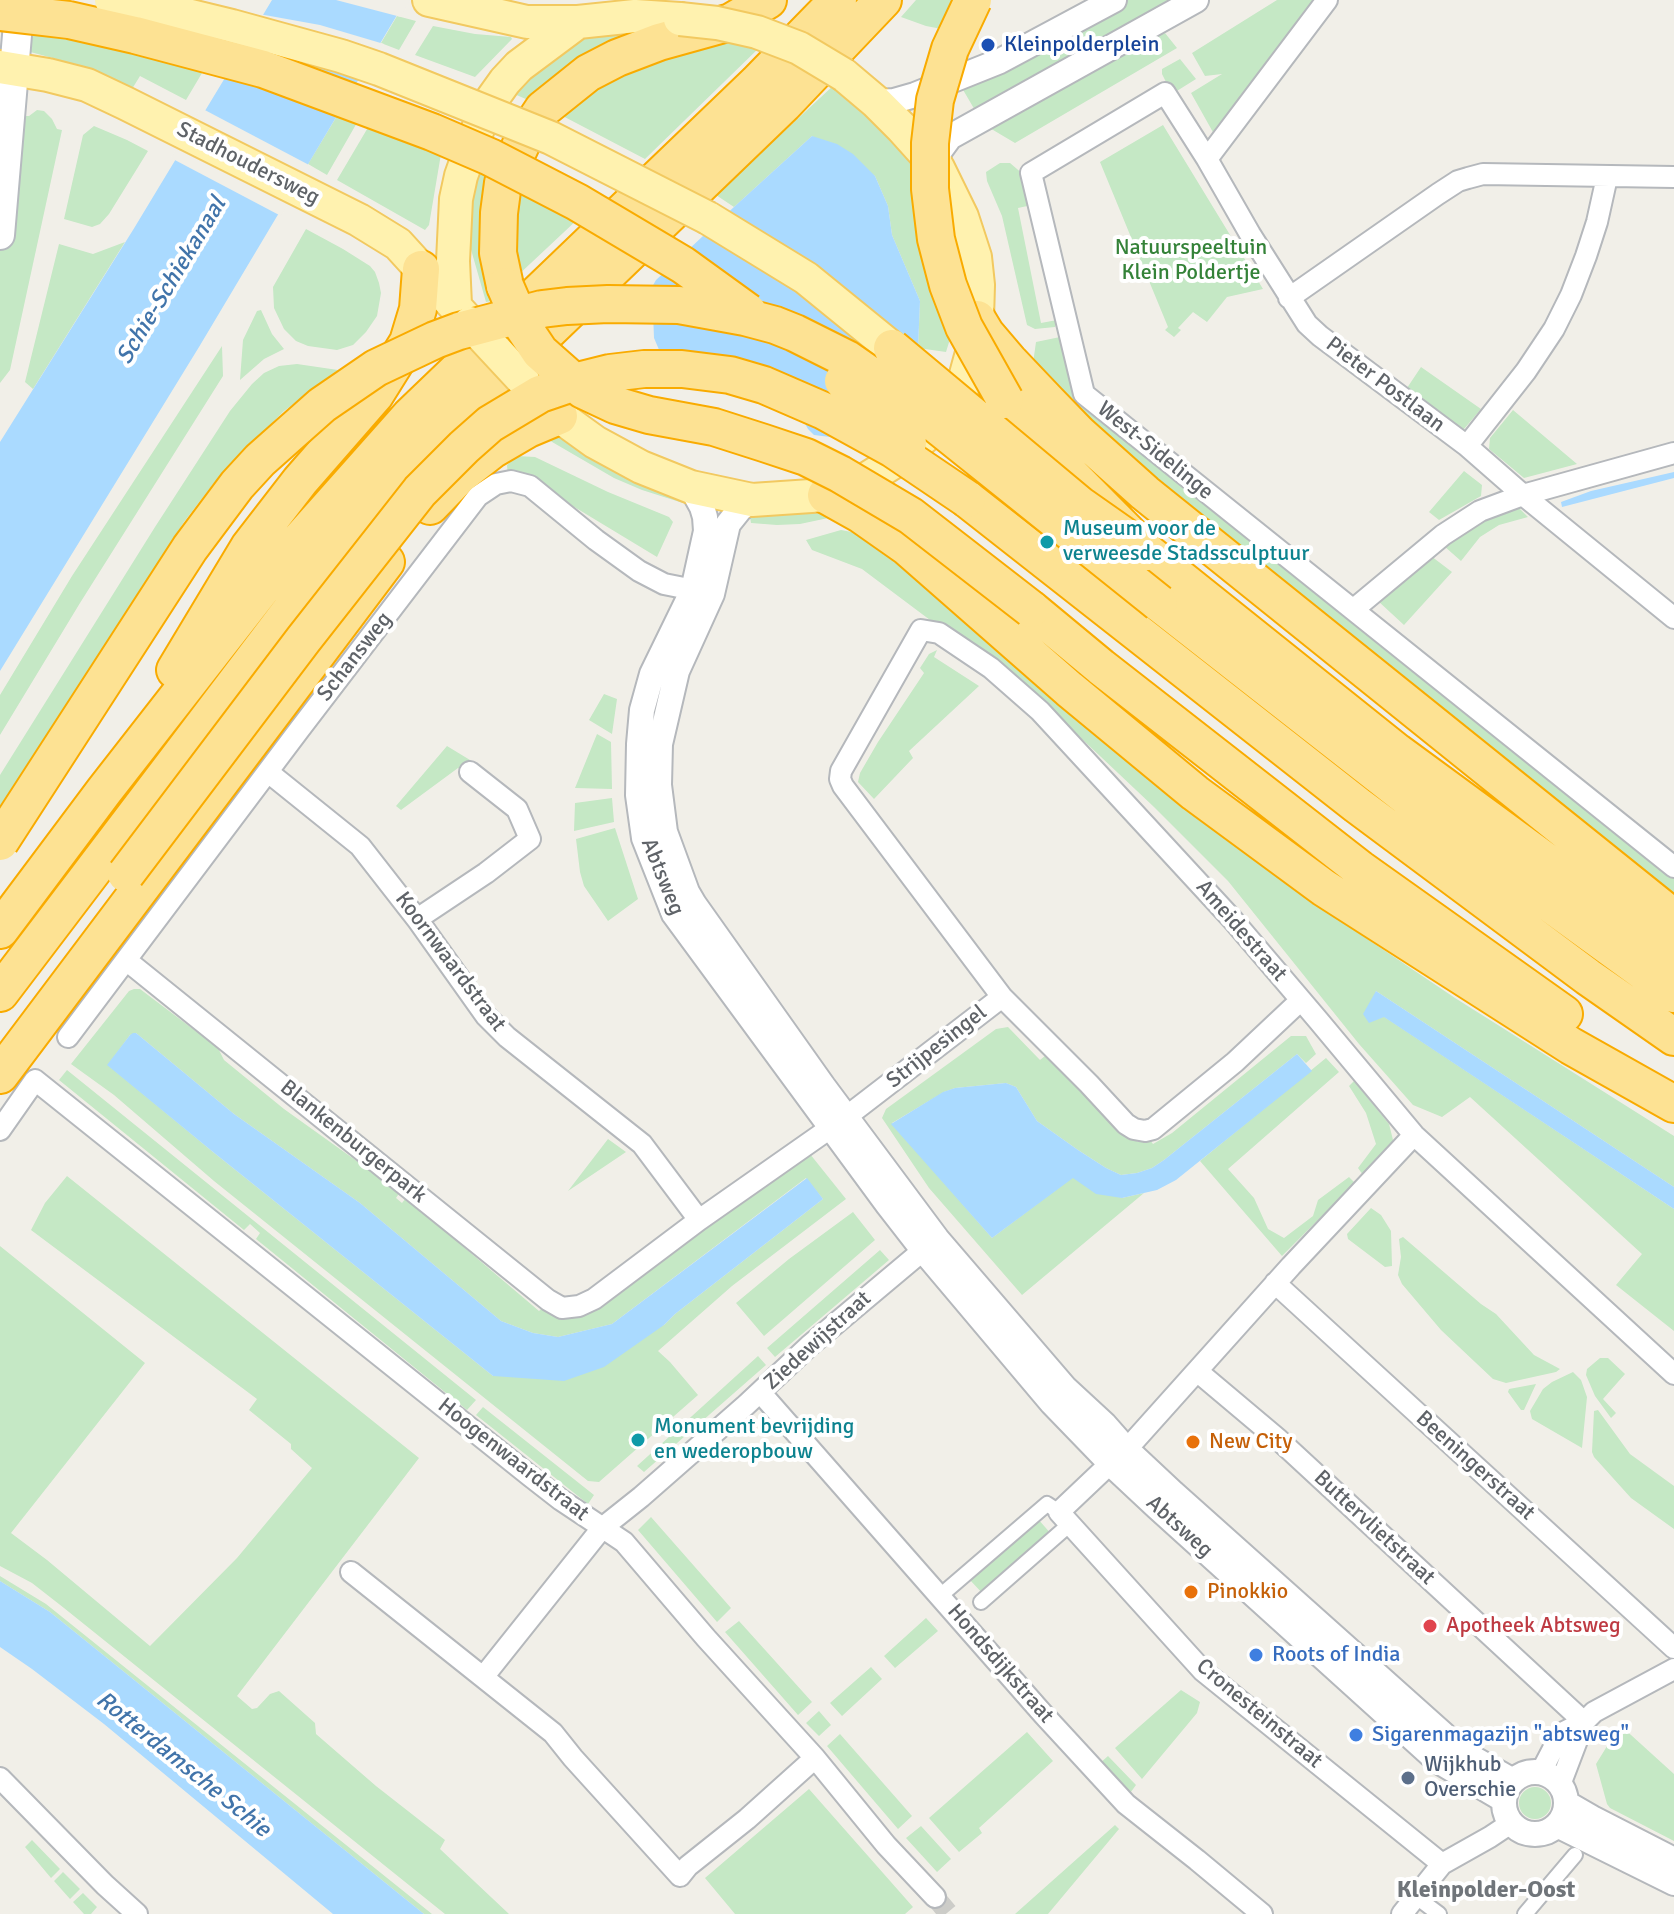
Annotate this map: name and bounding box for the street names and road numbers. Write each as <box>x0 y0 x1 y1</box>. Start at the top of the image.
street label: Stadhoudersweg <box>172 117 324 211</box>
street label: Pieter Postlaan <box>1320 332 1450 438</box>
street label: West-Sidelinge <box>1092 396 1218 506</box>
street label: Schansweg <box>312 607 398 707</box>
street label: Abtsweg <box>635 835 689 919</box>
street label: Ameidestraat <box>1190 875 1292 987</box>
street label: Koornwaardstraat <box>389 887 511 1037</box>
street label: Strijpesingel <box>882 1000 992 1094</box>
street label: Blankenburgerpark <box>274 1075 432 1209</box>
street label: Ziedewijstraat <box>759 1286 877 1396</box>
street label: Hoogenwaardstraat <box>432 1393 594 1527</box>
street label: Beeningerstraat <box>1410 1406 1540 1526</box>
street label: Buttervlietstraat <box>1308 1465 1440 1591</box>
street label: Abtsweg <box>1140 1490 1218 1564</box>
street label: Hondsdijkstraat <box>941 1599 1059 1729</box>
street label: Cronesteinstraat <box>1191 1654 1327 1774</box>

